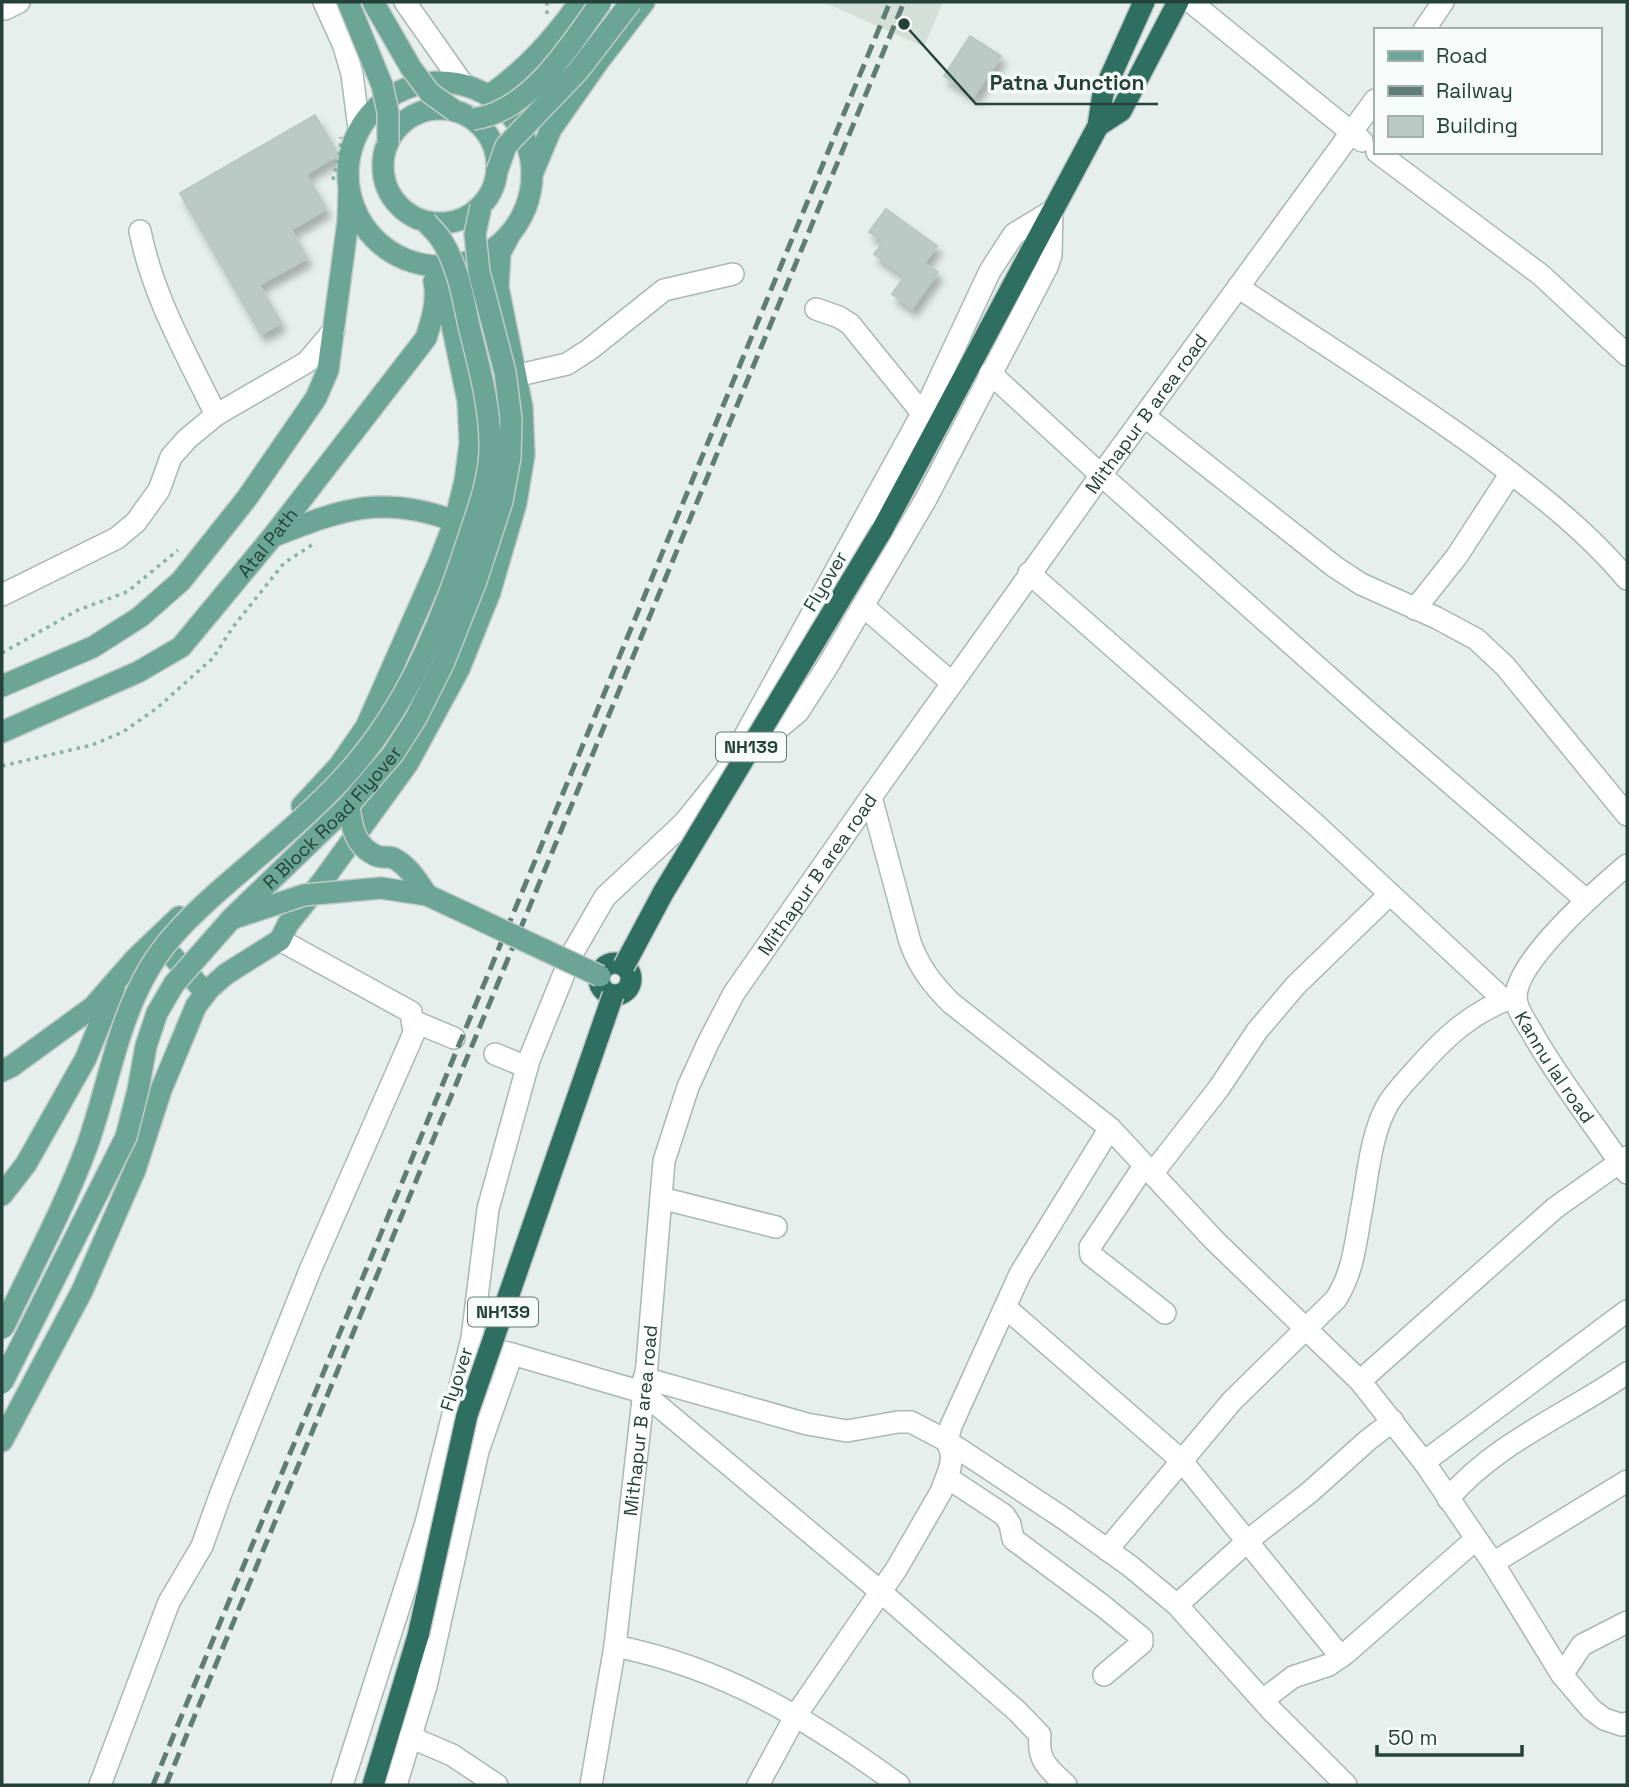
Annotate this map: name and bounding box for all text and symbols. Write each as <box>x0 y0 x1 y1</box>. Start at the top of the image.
legend <box>1374 28 1601 154</box>
text: Road <box>1436 42 1488 69</box>
callout: Patna Junction <box>976 62 1158 104</box>
text: Patna Junction <box>990 69 1144 96</box>
text: Railway <box>1436 77 1513 104</box>
text: Building <box>1436 112 1518 139</box>
street label: Mithapur B area road <box>1080 329 1213 499</box>
street label: Atal Path <box>232 503 303 583</box>
street label: Flyover <box>798 546 853 616</box>
road number: NH139 <box>716 732 786 762</box>
street label: R Block Road Flyover <box>257 742 408 895</box>
street label: Mithapur B area road <box>752 789 883 960</box>
street label: Kannu lal road <box>1509 1007 1600 1128</box>
road number: NH139 <box>468 1297 538 1326</box>
street label: Mithapur B area road <box>618 1324 663 1517</box>
street label: Flyover <box>434 1344 479 1414</box>
scale bar <box>1377 1714 1522 1758</box>
text: 50 m <box>1388 1724 1438 1751</box>

